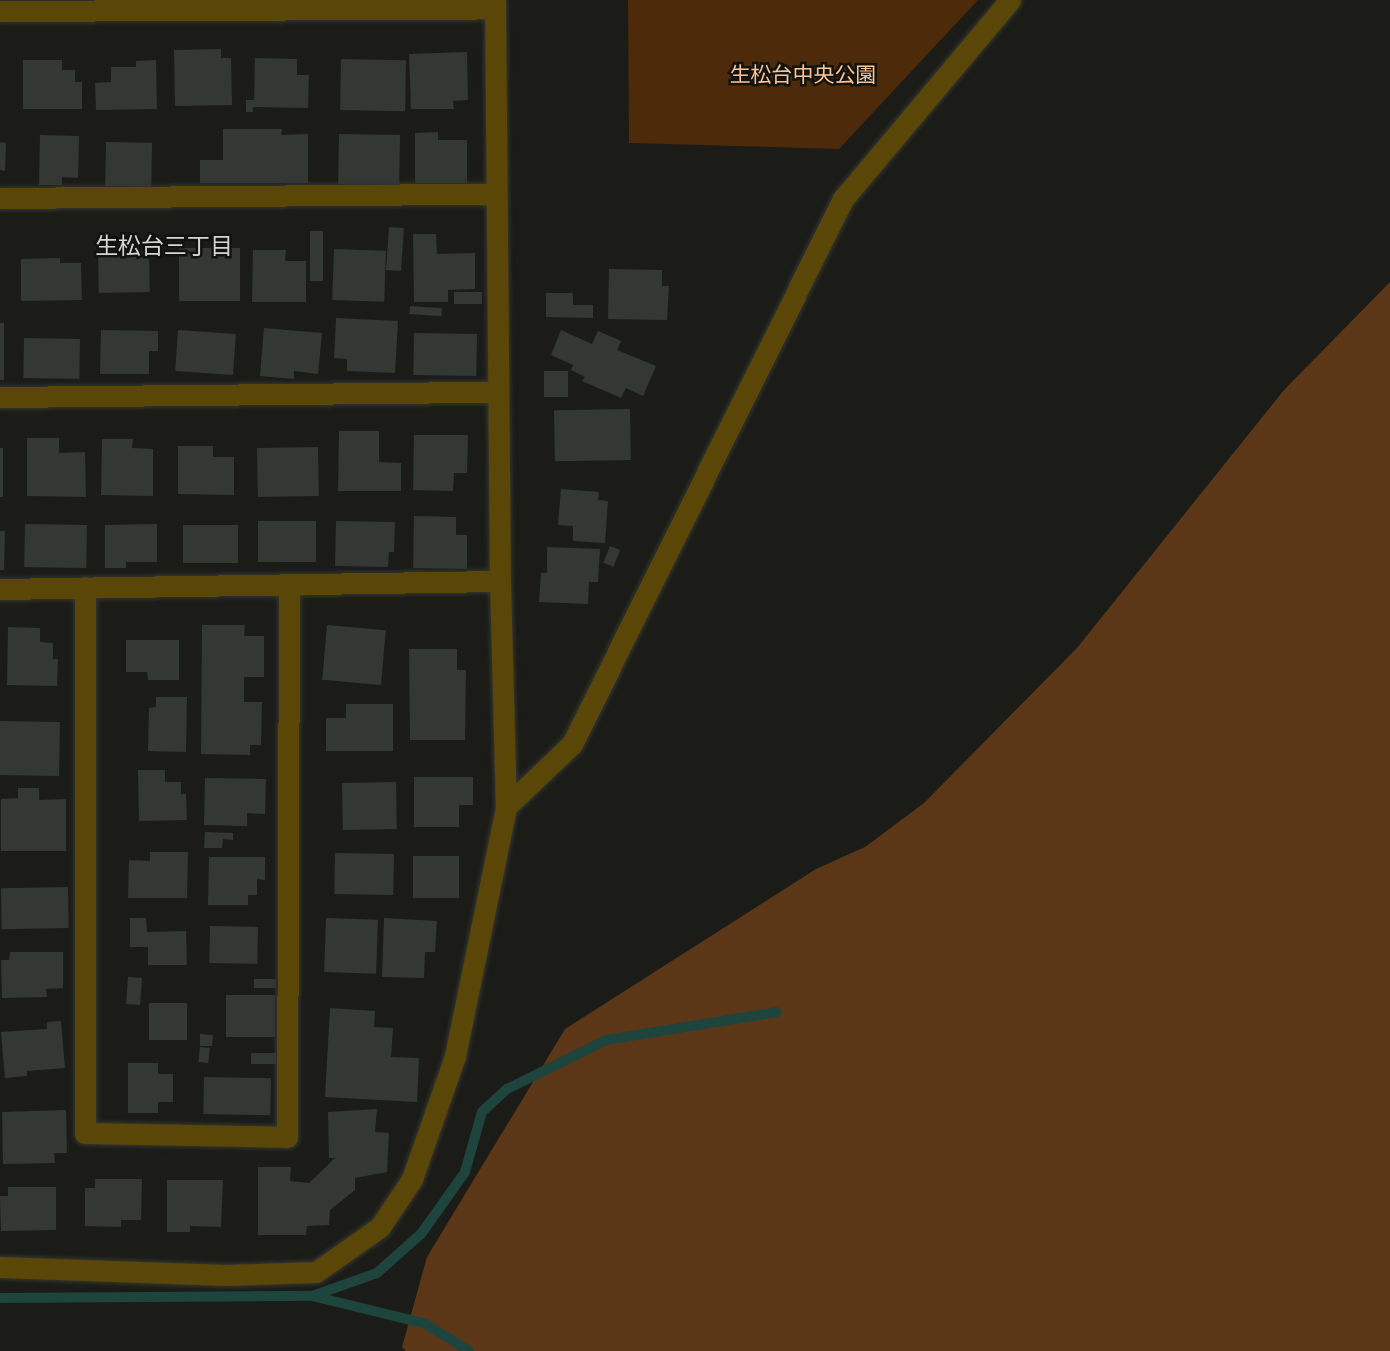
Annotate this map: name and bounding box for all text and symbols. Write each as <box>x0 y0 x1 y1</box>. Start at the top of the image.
park label: 生松台中央公園 <box>730 61 876 87</box>
district label: 生松台三丁目 <box>95 231 233 259</box>

